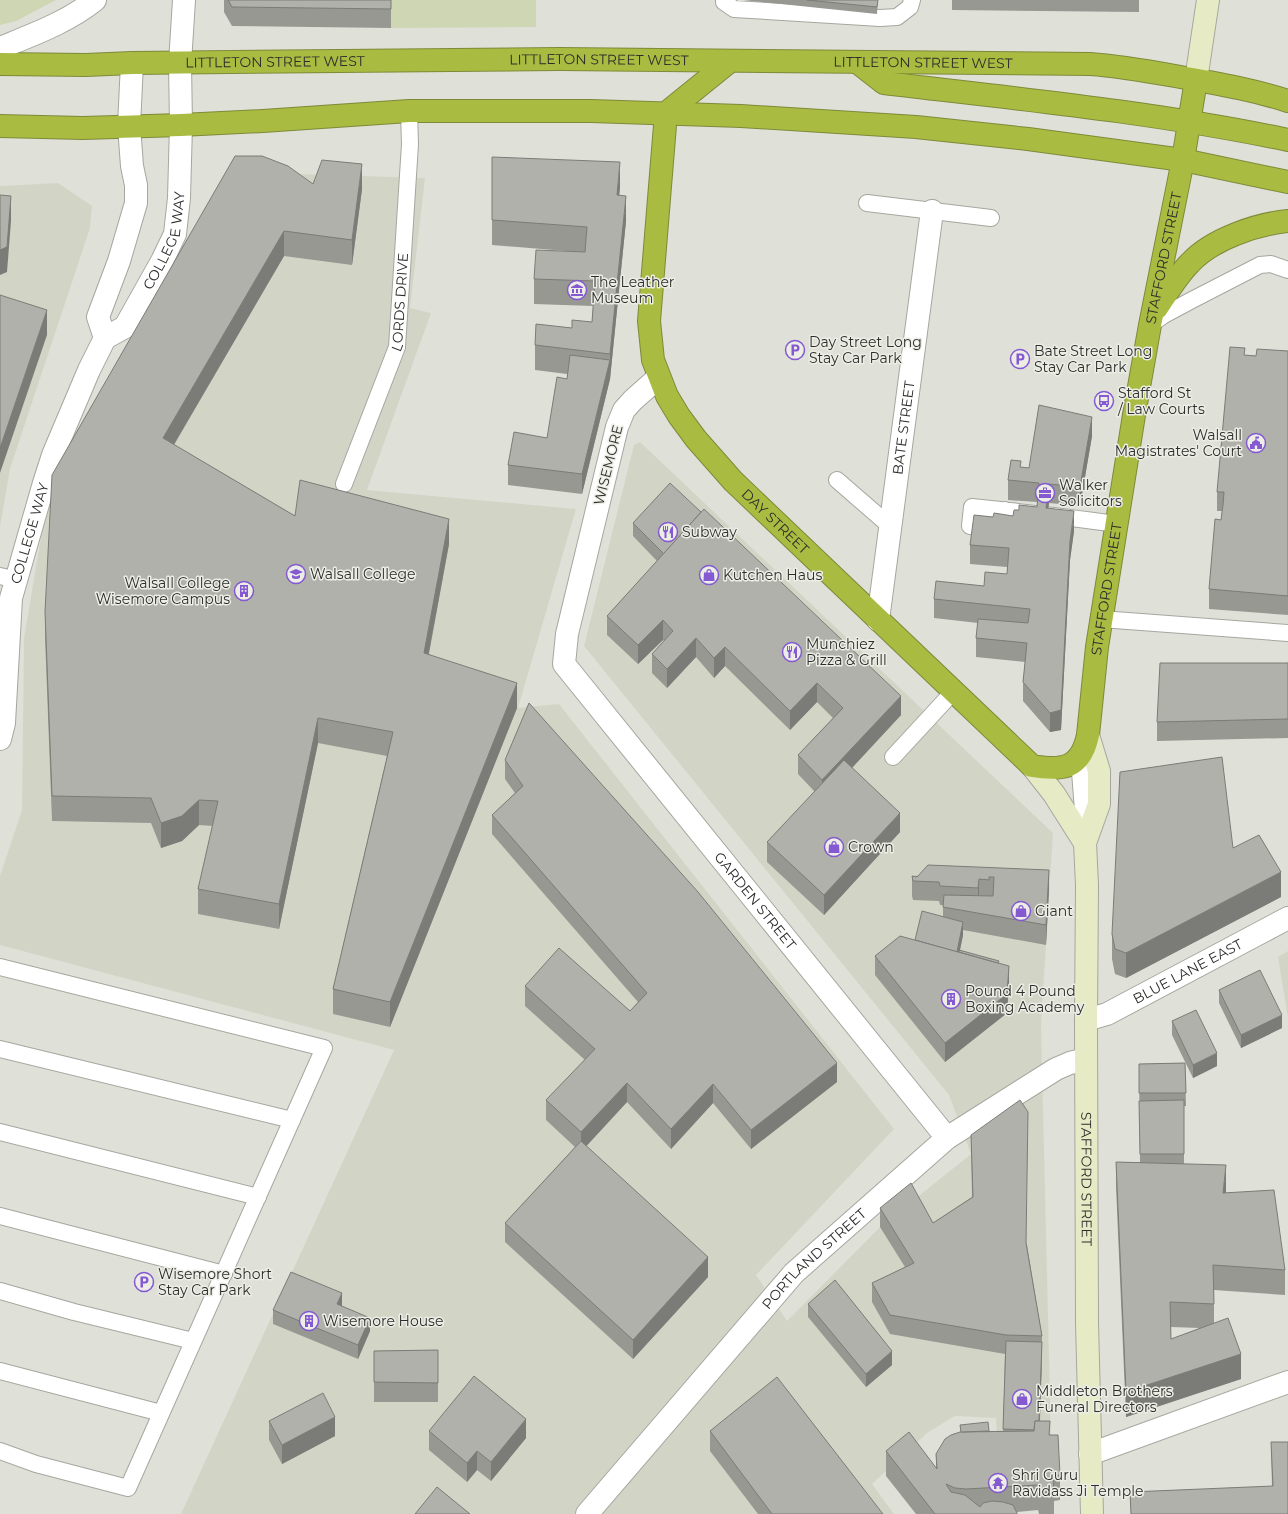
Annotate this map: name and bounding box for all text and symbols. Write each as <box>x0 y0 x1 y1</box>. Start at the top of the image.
street label: LITTLETON STREET WEST <box>509 50 689 69</box>
street label: LITTLETON STREET WEST <box>185 52 365 72</box>
street label: LITTLETON STREET WEST <box>833 53 1013 72</box>
street label: STAFFORD STREET <box>1141 190 1185 326</box>
street label: COLLEGE WAY <box>139 191 188 293</box>
street label: LORDS DRIVE <box>387 252 412 354</box>
place label: The Leather Museum <box>591 273 675 307</box>
museum icon: The Leather Museum <box>566 279 588 301</box>
place label: Day Street Long Stay Car Park <box>809 333 922 367</box>
parking icon: Day Street Long Stay Car Park <box>784 339 806 361</box>
place label: Bate Street Long Stay Car Park <box>1034 342 1152 376</box>
parking icon: Bate Street Long Stay Car Park <box>1009 348 1031 370</box>
street label: BATE STREET <box>888 380 919 476</box>
place label: Stafford St / Law Courts <box>1117 384 1205 418</box>
bus stop icon: Stafford St / Law Courts <box>1093 390 1115 412</box>
street label: WISEMORE <box>589 423 627 507</box>
place label: Walsall Magistrates' Court <box>1115 426 1242 460</box>
public building icon: Walsall Magistrates' Court <box>1245 432 1267 454</box>
place label: Walker Solicitors <box>1059 476 1122 510</box>
street label: COLLEGE WAY <box>7 481 53 586</box>
office icon: Walker Solicitors <box>1034 482 1056 504</box>
street label: DAY STREET <box>738 485 813 558</box>
restaurant icon: Subway <box>657 521 679 543</box>
street label: STAFFORD STREET <box>1087 521 1126 656</box>
place label: Subway <box>682 523 737 541</box>
school or university icon: Walsall College <box>285 563 307 585</box>
shop icon: Kutchen Haus <box>698 564 720 586</box>
place label: Walsall College <box>310 565 416 583</box>
place label: Kutchen Haus <box>723 566 822 584</box>
place label: Walsall College Wisemore Campus <box>96 574 230 608</box>
building icon: Walsall College Wisemore Campus <box>233 580 255 602</box>
place label: Munchiez Pizza & Grill <box>806 635 887 669</box>
restaurant icon: Munchiez Pizza & Grill <box>781 641 803 663</box>
shop icon: Crown <box>823 836 845 858</box>
place label: Crown <box>848 838 894 856</box>
street label: GARDEN STREET <box>710 848 800 953</box>
shop icon: Giant <box>1010 900 1032 922</box>
place label: Giant <box>1035 902 1073 920</box>
street label: BLUE LANE EAST <box>1130 935 1245 1008</box>
place label: Pound 4 Pound Boxing Academy <box>965 982 1085 1016</box>
building icon: Pound 4 Pound Boxing Academy <box>940 988 962 1010</box>
street label: STAFFORD STREET <box>1077 1112 1096 1246</box>
street label: PORTLAND STREET <box>758 1204 870 1313</box>
place label: Wisemore Short Stay Car Park <box>158 1265 272 1299</box>
parking icon: Wisemore Short Stay Car Park <box>133 1271 155 1293</box>
building icon: Wisemore House <box>298 1310 320 1332</box>
place label: Wisemore House <box>323 1312 443 1330</box>
place label: Middleton Brothers Funeral Directors <box>1036 1382 1173 1416</box>
shop icon: Middleton Brothers Funeral Directors <box>1011 1388 1033 1410</box>
place label: Shri Guru Ravidass Ji Temple <box>1012 1466 1143 1500</box>
temple icon: Shri Guru Ravidass Ji Temple <box>987 1472 1009 1494</box>

